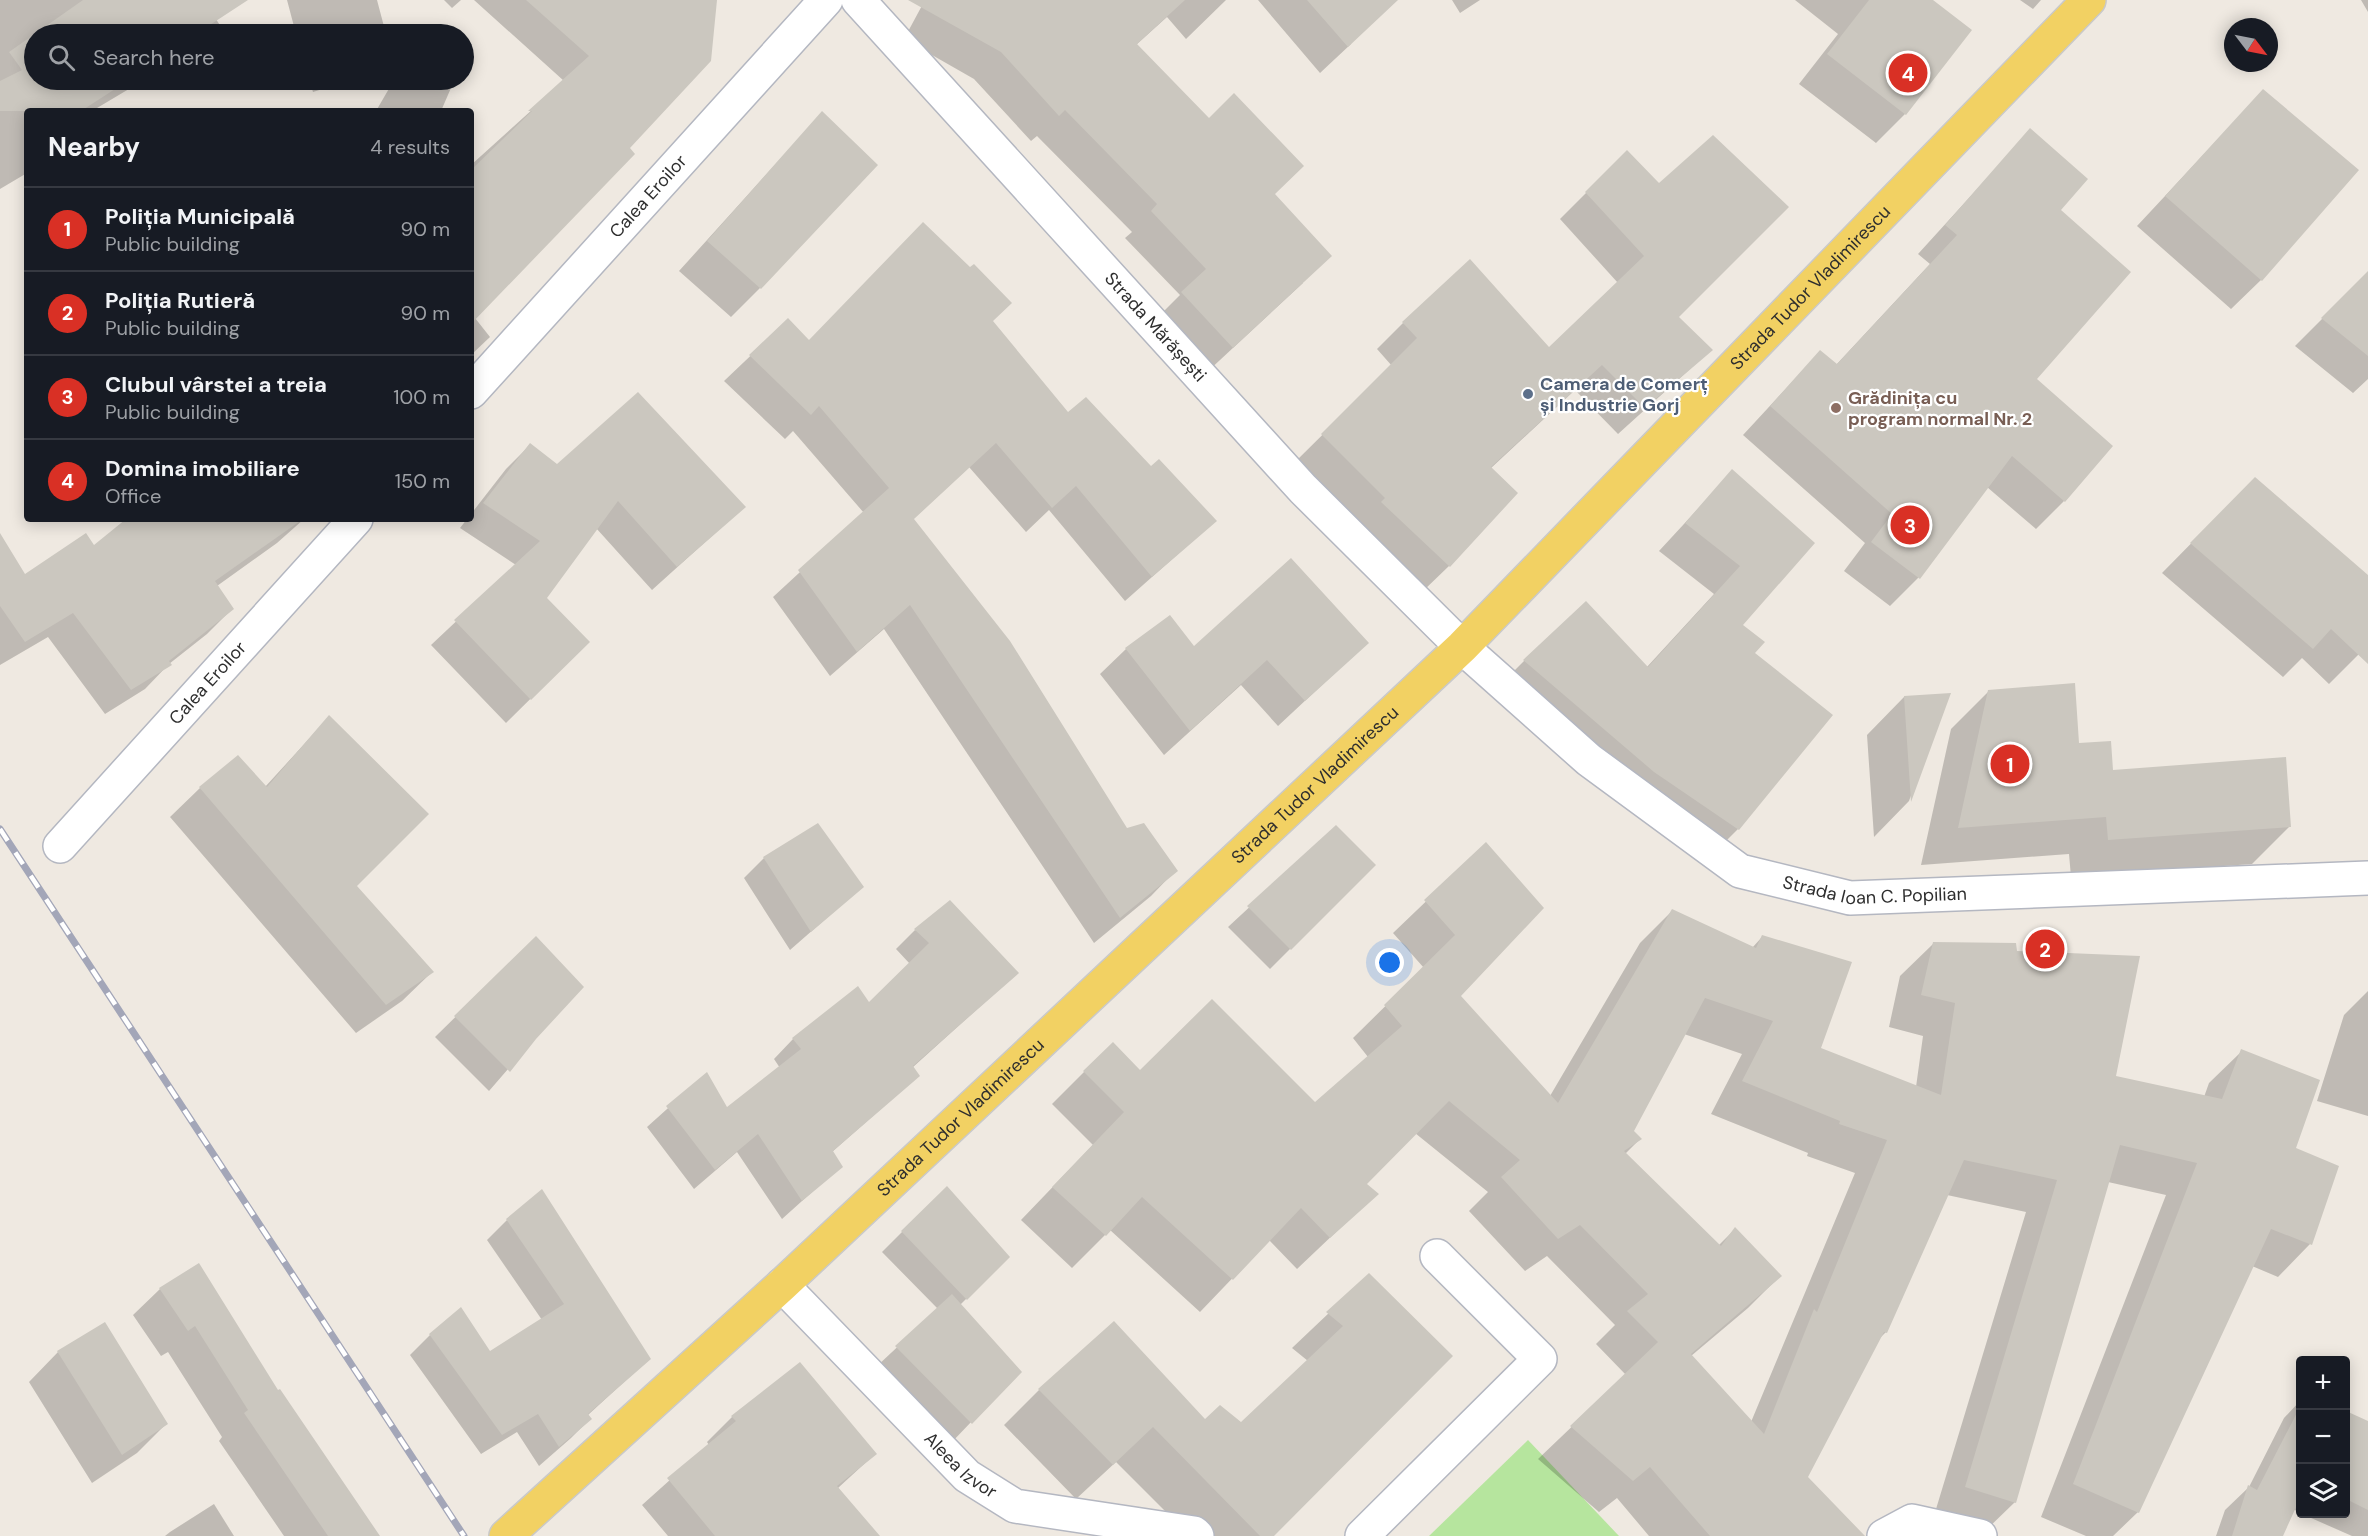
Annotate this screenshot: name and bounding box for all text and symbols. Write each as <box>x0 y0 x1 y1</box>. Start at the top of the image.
north arrow <box>2224 18 2278 72</box>
search box <box>24 24 474 90</box>
icon: search <box>45 41 78 74</box>
text: Search here <box>93 43 214 72</box>
pin: 4 <box>1888 50 1928 96</box>
text: Nearby <box>48 130 140 164</box>
text: 4 results <box>370 134 450 160</box>
street label: Calea Eroilor <box>604 149 692 243</box>
street label: Strada Tudor Vladimirescu <box>1725 200 1896 375</box>
text: Poliția Municipală <box>105 202 295 231</box>
text: 1 <box>64 216 71 242</box>
text: 90 m <box>401 216 450 242</box>
text: Public building <box>105 231 240 257</box>
street label: Strada Mărășești <box>1099 267 1212 387</box>
text: Poliția Rutieră <box>105 286 255 315</box>
text: 2 <box>62 300 73 326</box>
text: 90 m <box>401 300 450 326</box>
text: Public building <box>105 315 240 341</box>
text: Clubul vârstei a treia <box>105 370 327 399</box>
place label: Camera de Comerț și Industrie Gorj <box>1540 372 1708 417</box>
text: 3 <box>61 384 74 410</box>
text: 100 m <box>393 384 450 410</box>
place label: Grădinița cu program normal Nr. 2 <box>1848 386 2032 431</box>
marker: Camera de Comerț și Industrie Gorj <box>1521 387 1535 401</box>
text: Public building <box>105 399 240 425</box>
marker: Grădinița cu program normal Nr. 2 <box>1829 401 1843 415</box>
text: Domina imobiliare <box>105 454 300 483</box>
text: 4 <box>61 468 74 494</box>
text: 150 m <box>395 468 450 494</box>
text: Office <box>105 483 161 509</box>
pin: 3 <box>1890 502 1930 548</box>
street label: Calea Eroilor <box>164 636 252 730</box>
street label: Strada Tudor Vladimirescu <box>1226 701 1404 869</box>
pin: 1 <box>1990 742 2030 786</box>
street label: Strada Ioan C. Popilian <box>1780 870 1967 910</box>
pin: 2 <box>2026 926 2064 972</box>
your location <box>1375 948 1404 977</box>
street label: Strada Tudor Vladimirescu <box>872 1033 1049 1202</box>
map controls <box>2296 1356 2350 1518</box>
button: + <box>2296 1356 2350 1410</box>
button: − <box>2296 1410 2350 1464</box>
street label: Aleea Izvor <box>919 1427 1002 1504</box>
button: layers <box>2296 1464 2350 1518</box>

